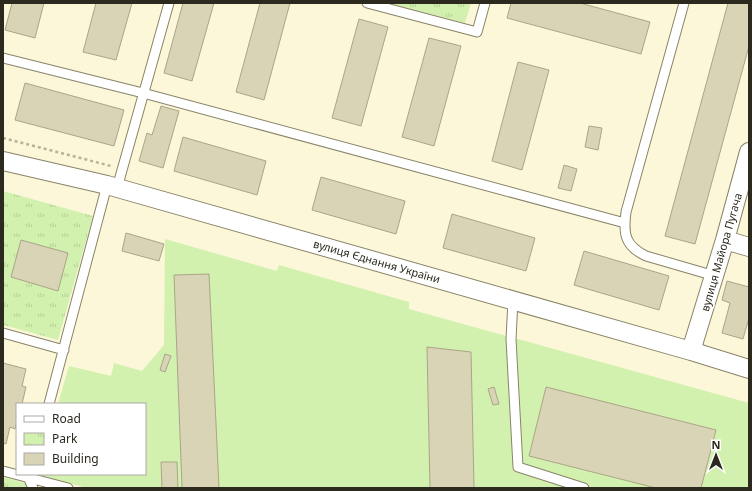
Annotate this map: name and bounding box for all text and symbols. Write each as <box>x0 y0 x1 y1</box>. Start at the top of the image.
street label: вулиця Майора Пугача <box>697 191 745 313</box>
street label: вулиця Єднання України <box>312 236 442 286</box>
legend <box>16 403 146 475</box>
text: Road <box>52 410 81 427</box>
text: Park <box>52 430 78 447</box>
north arrow <box>696 435 736 475</box>
text: N <box>712 437 720 452</box>
text: Building <box>52 450 99 467</box>

